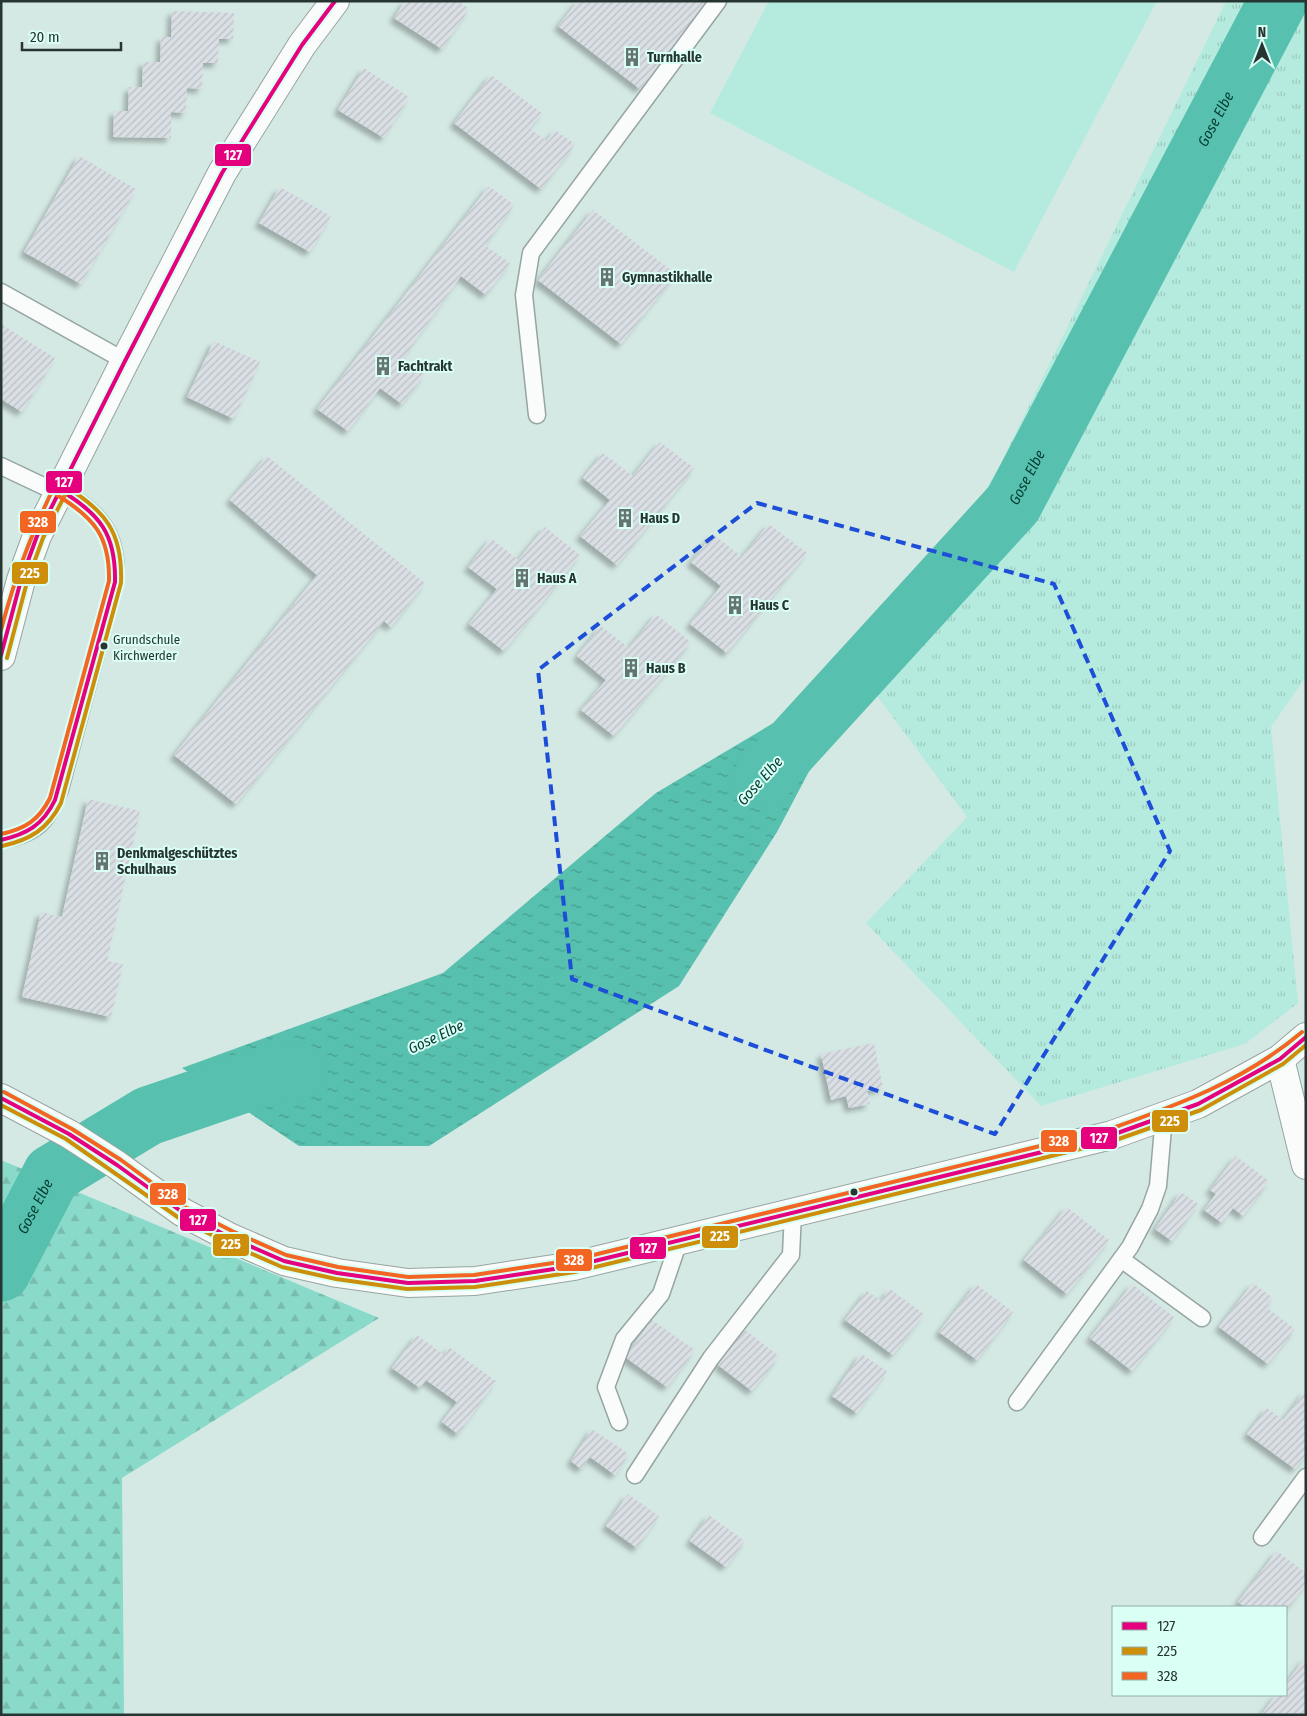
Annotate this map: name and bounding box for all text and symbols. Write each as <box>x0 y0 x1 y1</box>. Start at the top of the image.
scale bar <box>22 20 121 52</box>
north arrow <box>1237 20 1287 70</box>
text: N <box>1258 24 1266 41</box>
text: 20 m <box>30 28 60 46</box>
building icon: Turnhalle <box>621 46 643 68</box>
place label: Turnhalle <box>647 49 702 66</box>
water label: Gose Elbe <box>1194 89 1238 150</box>
line badge: 127 <box>214 143 252 167</box>
text: 127 <box>224 147 242 164</box>
building icon: Gymnastikhalle <box>596 266 618 288</box>
place label: Gymnastikhalle <box>622 269 712 286</box>
building icon: Fachtrakt <box>372 355 394 377</box>
place label: Fachtrakt <box>398 358 453 375</box>
water label: Gose Elbe <box>1005 447 1049 508</box>
line badge: 127 <box>45 470 83 494</box>
text: 127 <box>55 474 73 491</box>
building icon: Haus D <box>614 507 636 529</box>
line badge: 328 <box>19 510 57 534</box>
place label: Haus D <box>640 510 680 527</box>
text: 328 <box>27 514 49 531</box>
line badge: 225 <box>11 561 49 585</box>
text: 225 <box>19 565 40 582</box>
building icon: Haus A <box>511 567 533 589</box>
place label: Haus A <box>537 570 577 587</box>
building icon: Haus C <box>724 594 746 616</box>
place label: Haus C <box>750 597 790 614</box>
place label: Grundschule Kirchwerder <box>113 632 180 663</box>
marker: Grundschule Kirchwerder <box>99 641 109 651</box>
building icon: Haus B <box>620 657 642 679</box>
place label: Haus B <box>646 660 686 677</box>
water label: Gose Elbe <box>733 753 787 809</box>
place label: Denkmalgeschütztes Schulhaus <box>117 845 237 878</box>
building icon: Denkmalgeschütztes Schulhaus <box>91 850 113 872</box>
water label: Gose Elbe <box>405 1016 467 1058</box>
line badge: 225 <box>1151 1109 1189 1133</box>
text: 225 <box>1159 1113 1180 1130</box>
line badge: 127 <box>1080 1126 1118 1150</box>
line badge: 328 <box>1040 1129 1078 1153</box>
text: 127 <box>1090 1130 1108 1147</box>
text: 328 <box>1048 1133 1070 1150</box>
water label: Gose Elbe <box>13 1176 57 1237</box>
line badge: 328 <box>149 1182 187 1206</box>
text: 328 <box>157 1186 179 1203</box>
unlabelled marker <box>849 1187 859 1197</box>
line badge: 127 <box>179 1208 217 1232</box>
text: 127 <box>189 1212 207 1229</box>
line badge: 225 <box>701 1225 739 1249</box>
text: 225 <box>709 1228 730 1245</box>
line badge: 225 <box>212 1233 250 1257</box>
text: 225 <box>220 1236 241 1253</box>
line badge: 127 <box>629 1236 667 1260</box>
text: 127 <box>639 1240 657 1257</box>
line badge: 328 <box>555 1248 593 1272</box>
text: 328 <box>563 1252 585 1269</box>
legend <box>1112 1606 1287 1696</box>
text: 127 <box>1157 1617 1175 1635</box>
text: 225 <box>1157 1642 1177 1660</box>
text: 328 <box>1157 1667 1178 1685</box>

